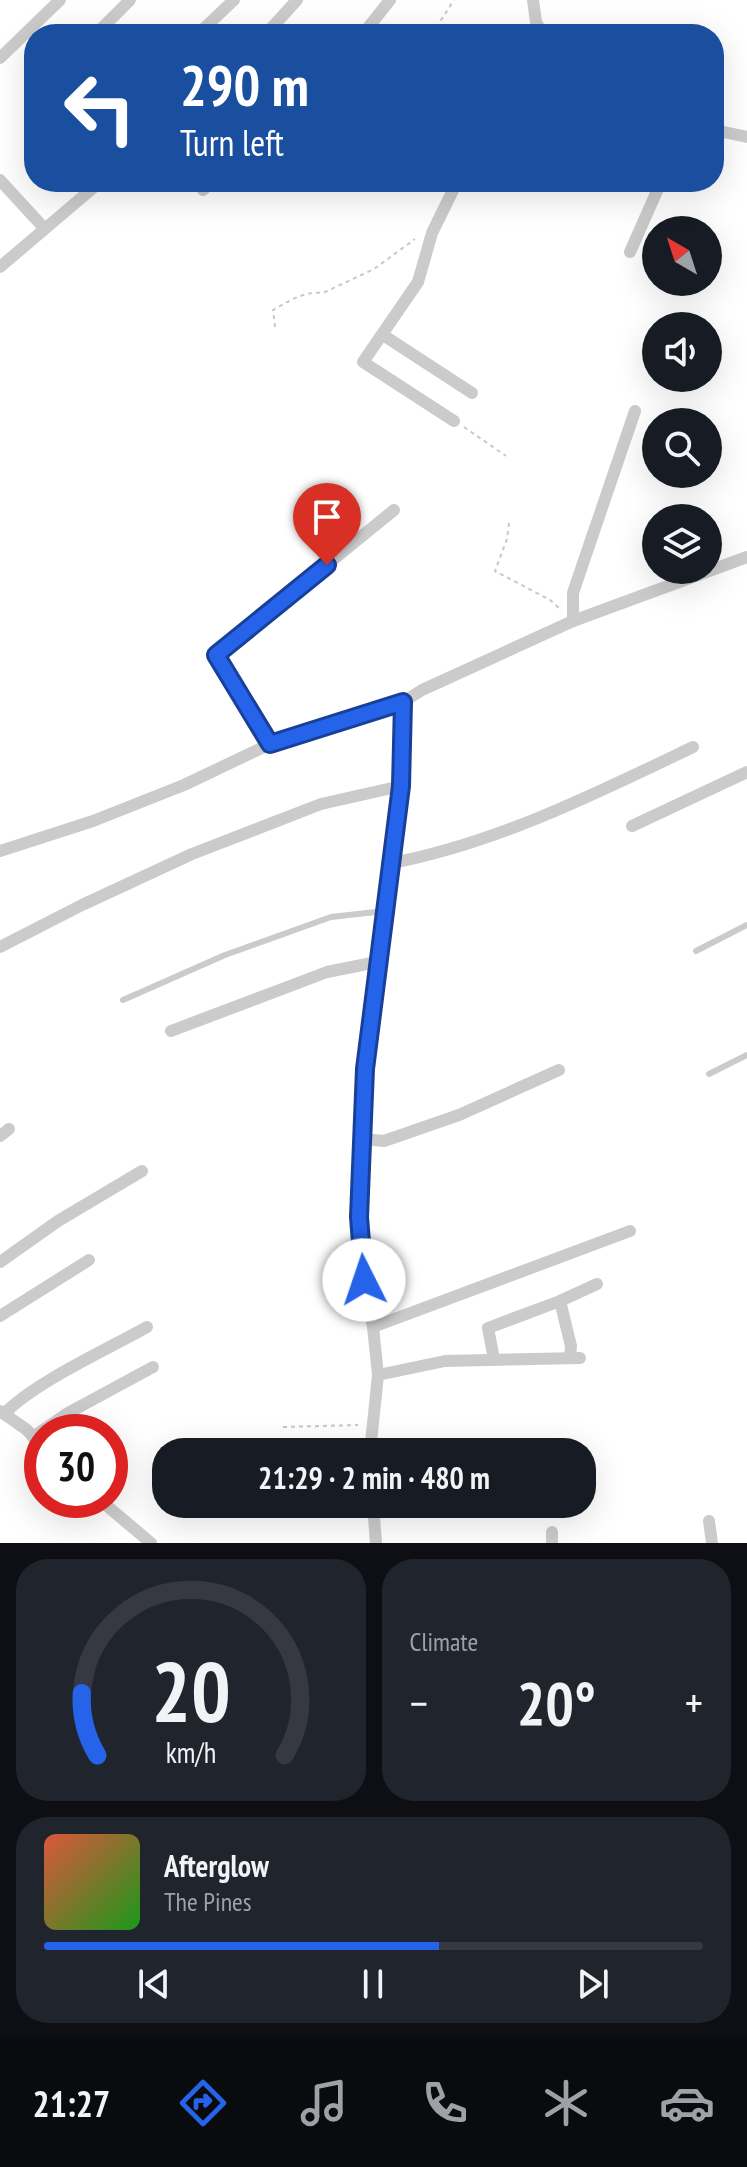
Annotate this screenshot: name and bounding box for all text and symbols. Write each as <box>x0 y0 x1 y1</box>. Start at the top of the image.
text: 290 m <box>180 49 309 121</box>
icon: left <box>48 56 152 160</box>
text: Turn left <box>180 119 284 166</box>
north arrow <box>642 216 722 296</box>
map controls <box>642 216 722 584</box>
button: sound <box>642 312 722 392</box>
button: search <box>642 408 722 488</box>
pin <box>293 483 361 565</box>
icon: arrive <box>305 495 349 539</box>
button: layers <box>642 504 722 584</box>
position arrow <box>322 1238 406 1322</box>
speed limit sign: 30 <box>24 1414 128 1518</box>
text: 21:29 · 2 min · 480 m <box>258 1458 490 1497</box>
text: Climate <box>410 1625 478 1658</box>
text: 20 <box>151 1637 231 1745</box>
text: 20° <box>517 1664 596 1742</box>
text: − <box>410 1674 428 1731</box>
text: + <box>685 1674 703 1731</box>
text: km/h <box>165 1734 216 1771</box>
text: Afterglow <box>164 1846 269 1885</box>
text: The Pines <box>164 1885 252 1918</box>
icon: previous <box>132 1962 176 2006</box>
icon: pause <box>351 1962 395 2006</box>
icon: next <box>571 1962 615 2006</box>
icon: directions <box>175 2075 231 2131</box>
icon: music <box>296 2075 352 2131</box>
icon: phone <box>417 2075 473 2131</box>
icon: climate <box>538 2075 594 2131</box>
icon: car <box>659 2075 715 2131</box>
text: 21:27 <box>32 2080 110 2127</box>

